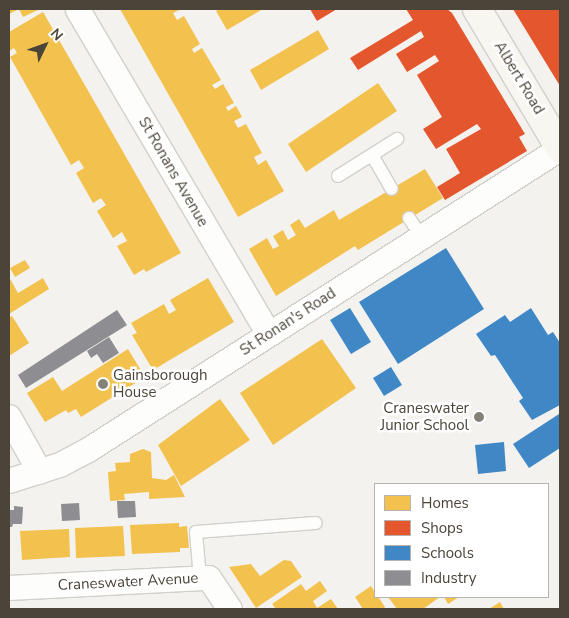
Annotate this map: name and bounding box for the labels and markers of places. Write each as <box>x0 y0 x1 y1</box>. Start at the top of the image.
place label: Gainsborough House <box>113 366 207 401</box>
marker: Gainsborough House <box>97 378 109 390</box>
place label: Craneswater Junior School <box>380 399 469 434</box>
marker: Craneswater Junior School <box>473 411 485 423</box>

